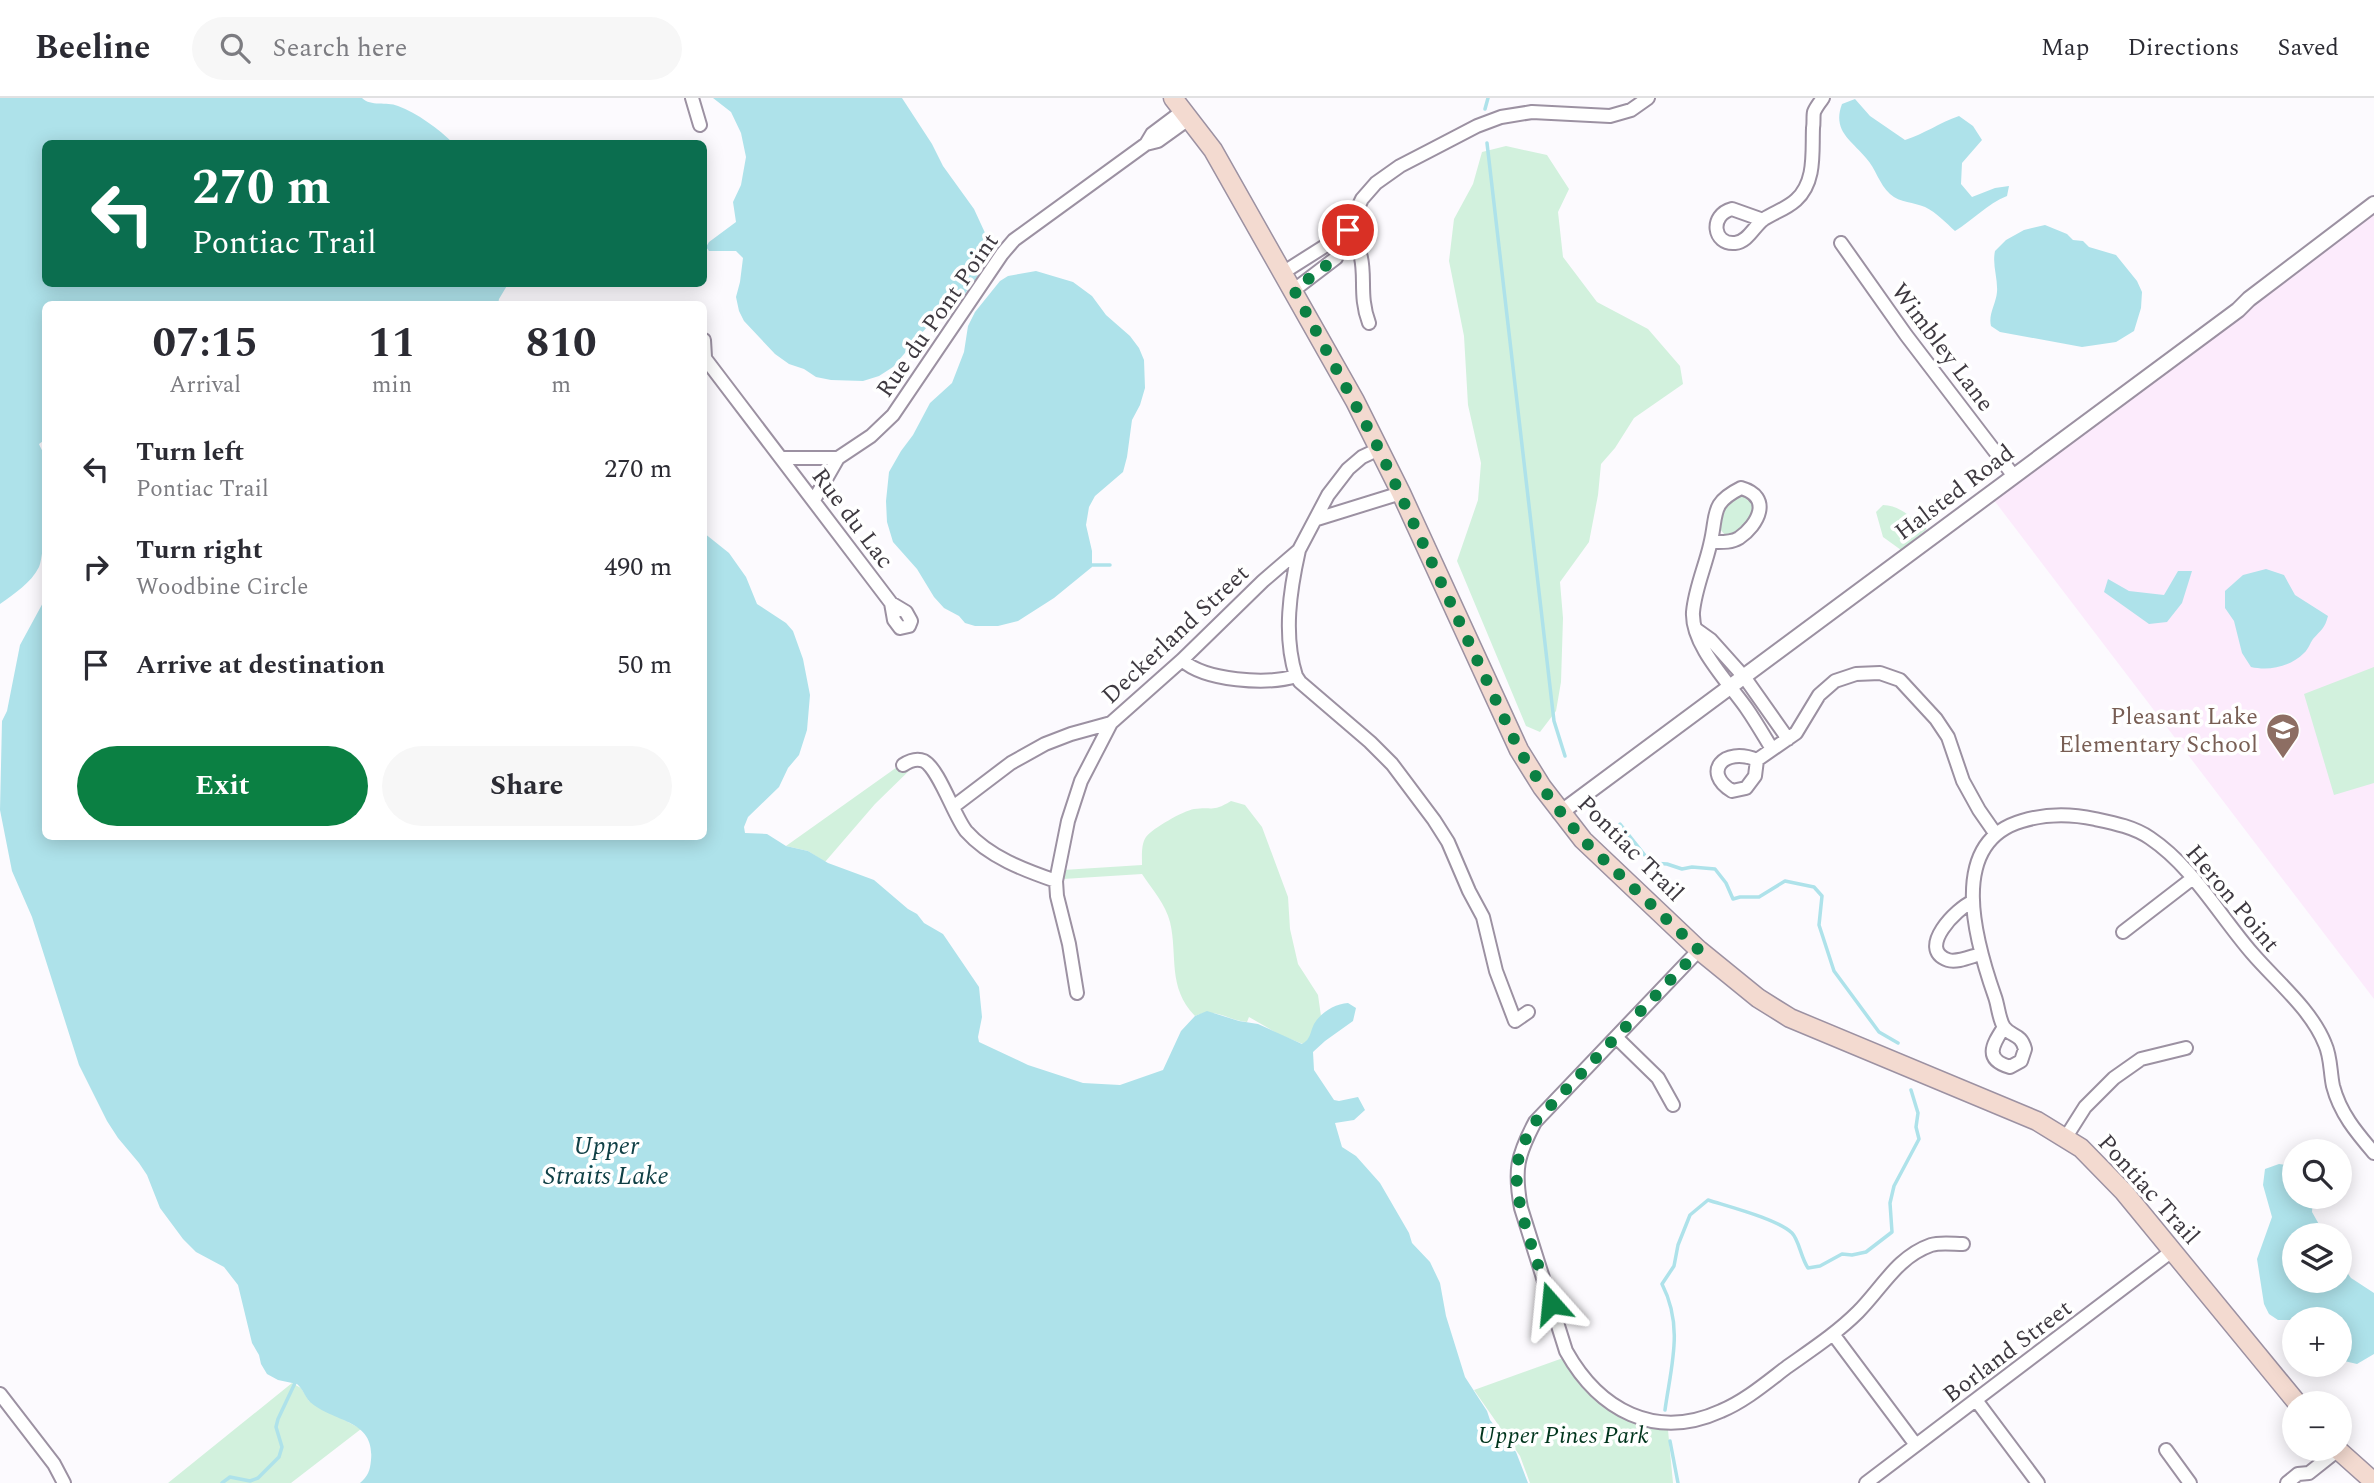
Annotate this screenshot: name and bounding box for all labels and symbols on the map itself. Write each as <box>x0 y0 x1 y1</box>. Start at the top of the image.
pin <box>1318 200 1378 260</box>
street label: Rue du Pont Point <box>867 226 1008 405</box>
street label: Wimbley Lane <box>1882 276 2003 420</box>
street label: Halsted Road <box>1887 436 2022 550</box>
street label: Rue du Lac <box>802 461 902 577</box>
street label: Deckerland Street <box>1094 556 1258 713</box>
place label: Pleasant Lake Elementary School <box>2058 699 2258 763</box>
school or university icon: Pleasant Lake Elementary School <box>2264 711 2302 760</box>
street label: Pontiac Trail <box>1569 787 1692 910</box>
street label: Heron Point <box>2176 837 2288 960</box>
water label: Upper Straits Lake <box>543 1126 669 1196</box>
street label: Pontiac Trail <box>2089 1126 2208 1253</box>
position arrow <box>1514 1266 1588 1340</box>
street label: Borland Street <box>1935 1291 2080 1412</box>
park label: Upper Pines Park <box>1477 1418 1649 1454</box>

